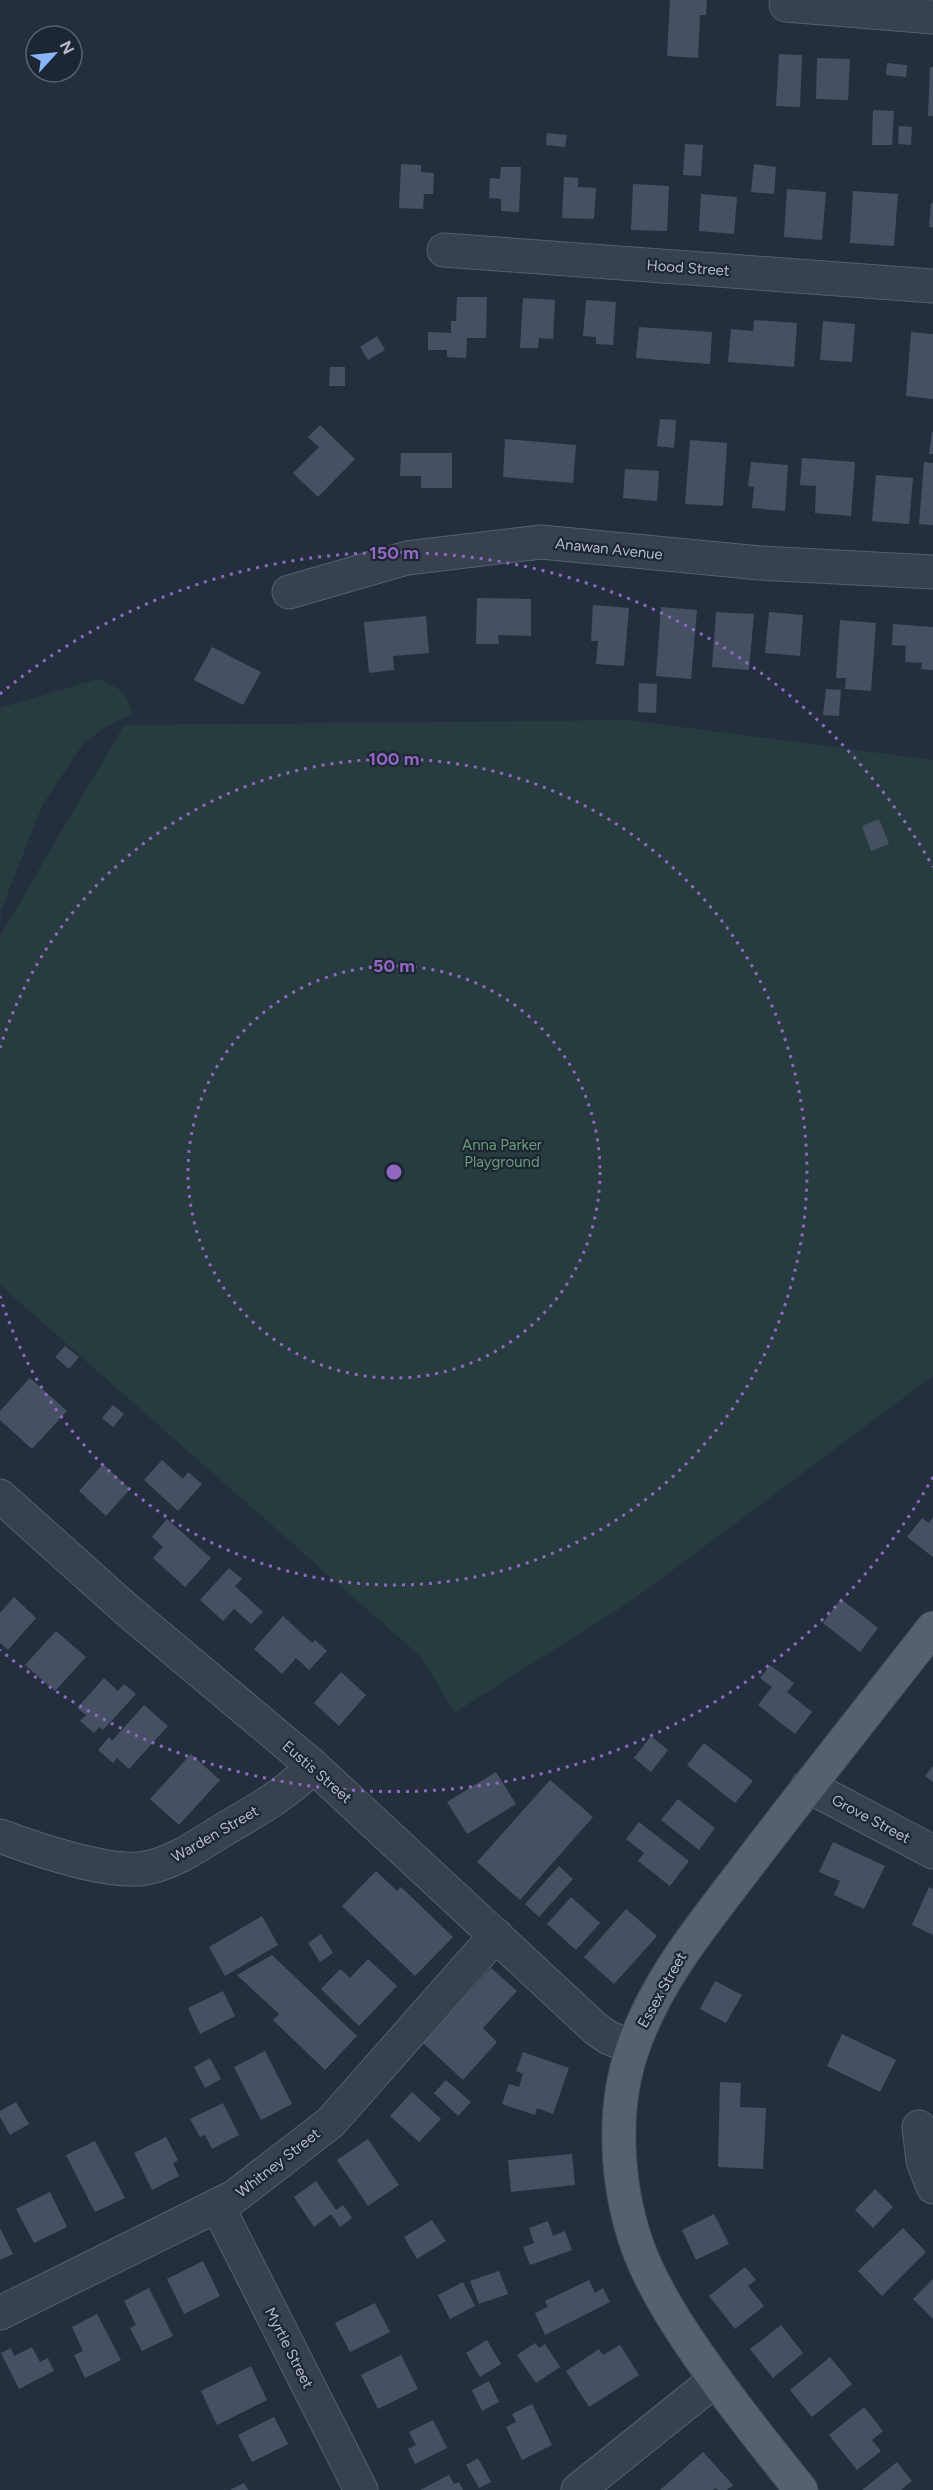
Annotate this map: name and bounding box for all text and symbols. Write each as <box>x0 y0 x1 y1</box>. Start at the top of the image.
north arrow <box>24 24 84 84</box>
text: N <box>56 38 78 57</box>
street label: Hood Street <box>646 256 730 280</box>
street label: Anawan Avenue <box>554 534 664 564</box>
text: 150 m <box>369 542 419 564</box>
text: 100 m <box>369 748 419 770</box>
text: 50 m <box>373 955 415 977</box>
park label: Anna Parker Playground <box>462 1136 542 1171</box>
centre of rings <box>384 1162 404 1182</box>
street label: Eustis Street <box>279 1737 356 1807</box>
street label: Grove Street <box>829 1791 914 1847</box>
street label: Warden Street <box>168 1802 262 1866</box>
street label: Essex Street <box>634 1949 690 2031</box>
street label: Whitney Street <box>232 2124 324 2201</box>
street label: Myrtle Street <box>261 2304 317 2392</box>

